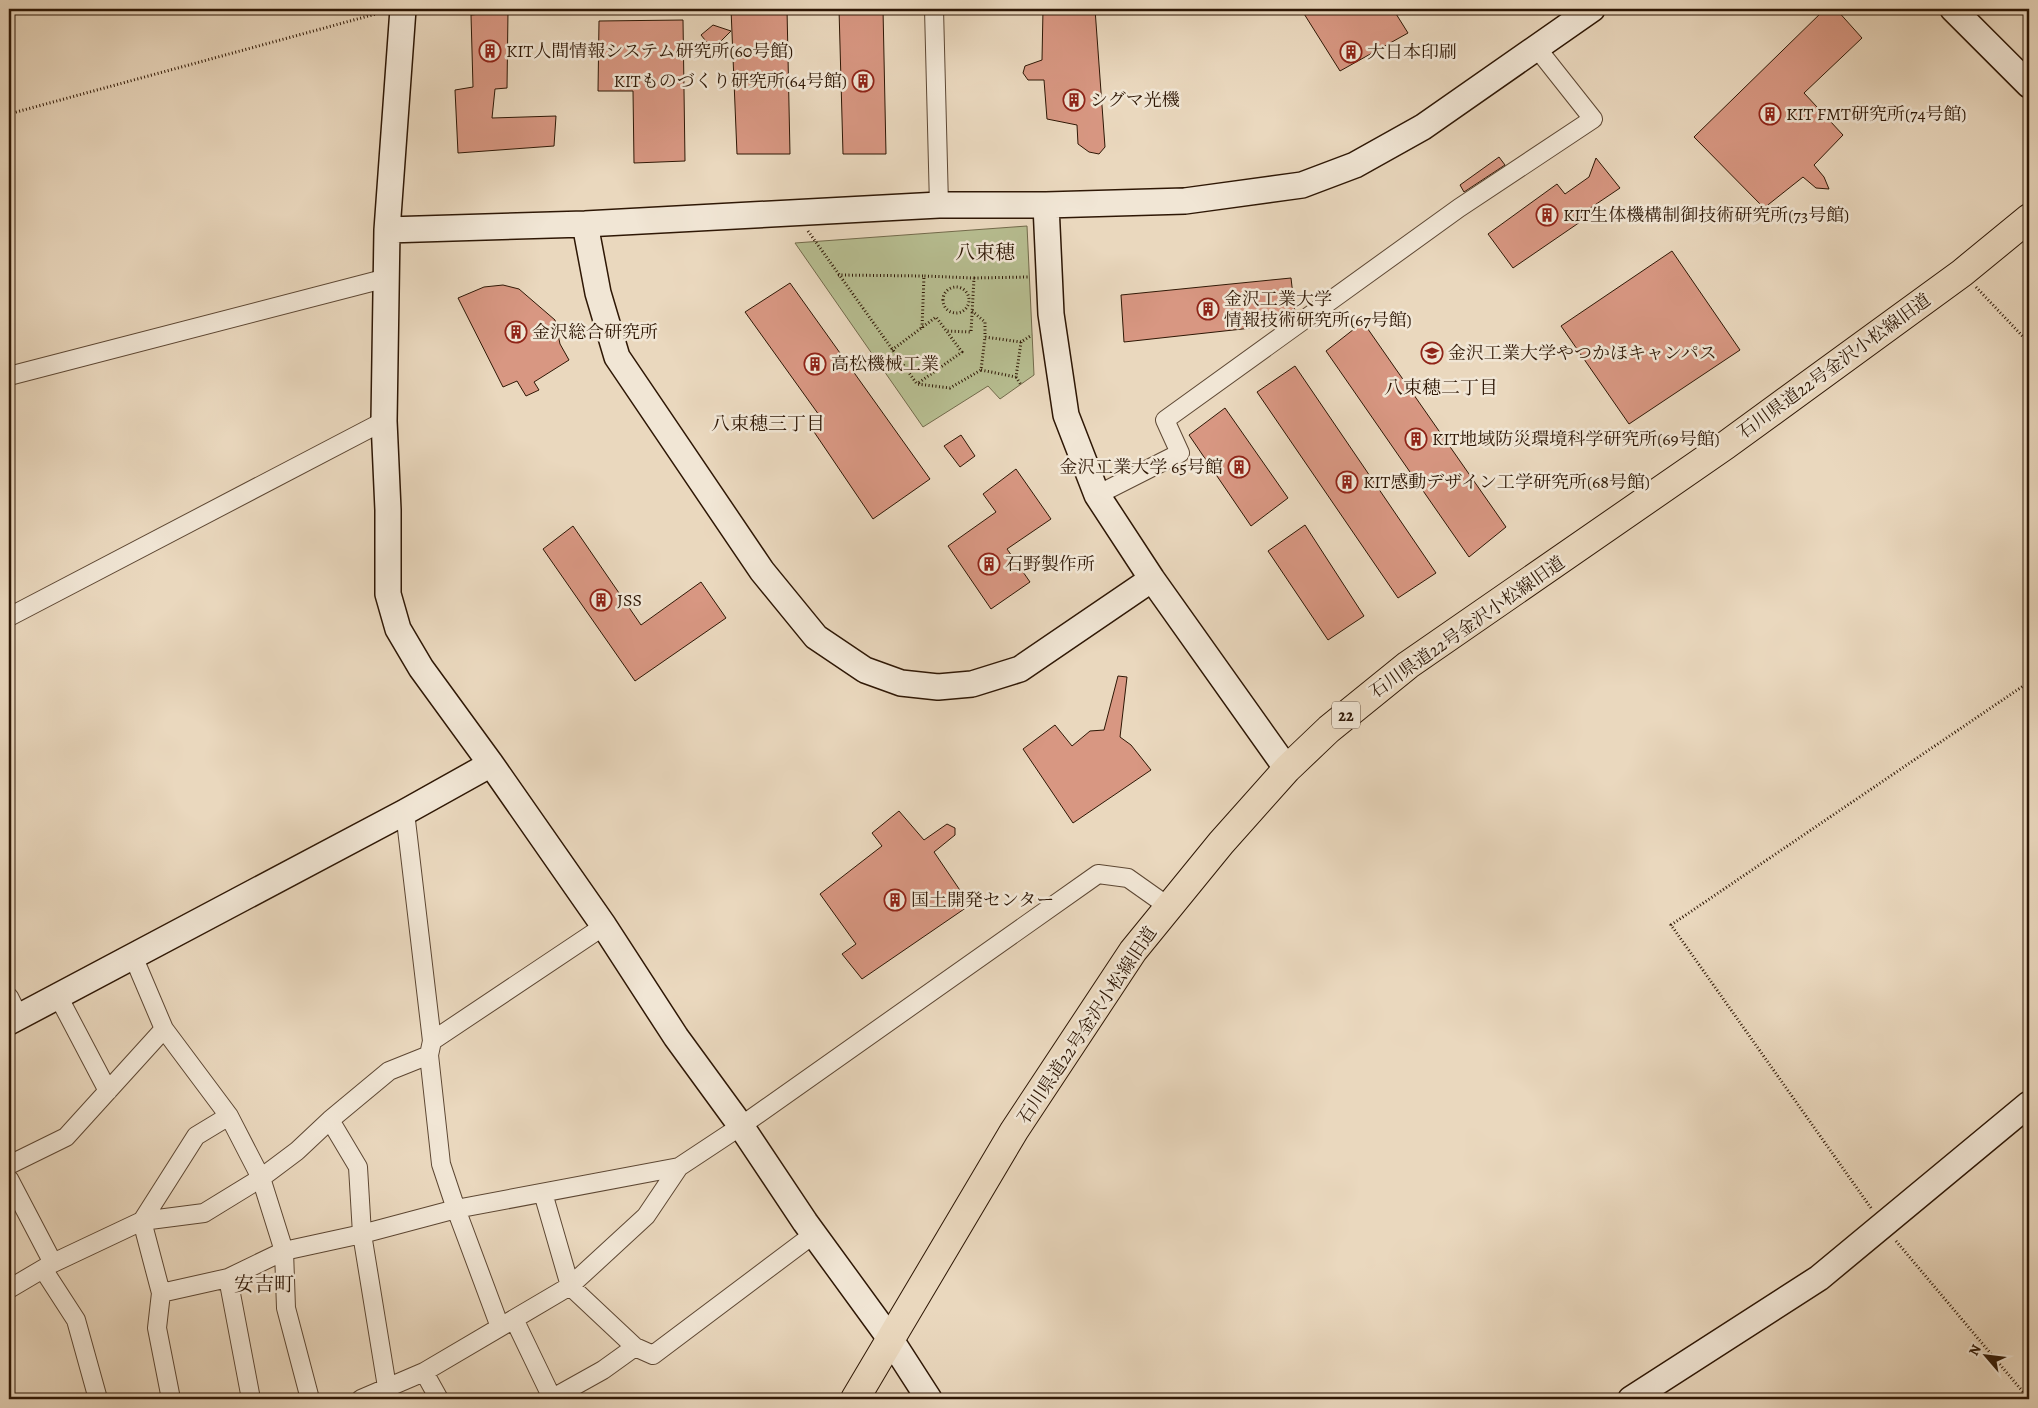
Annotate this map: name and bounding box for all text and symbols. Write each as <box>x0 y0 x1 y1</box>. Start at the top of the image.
building icon: KIT人間情報システム研究所(60号館) <box>478 39 502 63</box>
place label: KIT人間情報システム研究所(60号館) <box>506 39 793 63</box>
building icon: 大日本印刷 <box>1339 40 1363 64</box>
place label: 大日本印刷 <box>1367 40 1457 64</box>
place label: KITものづくり研究所(64号館) <box>613 69 847 93</box>
building icon: KITものづくり研究所(64号館) <box>851 69 875 93</box>
building icon: シグマ光機 <box>1062 88 1086 112</box>
place label: シグマ光機 <box>1090 88 1180 112</box>
building icon: KIT FMT研究所(74号館) <box>1758 102 1782 126</box>
place label: KIT FMT研究所(74号館) <box>1786 102 1967 126</box>
building icon: KIT生体機構制御技術研究所(73号館) <box>1535 203 1559 227</box>
place label: KIT生体機構制御技術研究所(73号館) <box>1563 203 1849 227</box>
district label: 八束穂 <box>955 239 1015 266</box>
place label: 金沢工業大学 情報技術研究所(67号館) <box>1224 287 1412 332</box>
street label: 石川県道22号金沢小松線旧道 <box>1733 288 1935 444</box>
building icon: 金沢工業大学 情報技術研究所(67号館) <box>1196 297 1220 321</box>
building icon: 金沢総合研究所 <box>504 320 528 344</box>
place label: 金沢総合研究所 <box>532 320 658 344</box>
school or university icon: 金沢工業大学やつかほキャンパス <box>1420 341 1444 365</box>
place label: 金沢工業大学やつかほキャンパス <box>1448 341 1717 365</box>
building icon: 高松機械工業 <box>803 352 827 376</box>
place label: 高松機械工業 <box>831 352 939 376</box>
district label: 八束穂二丁目 <box>1384 375 1498 401</box>
district label: 八束穂三丁目 <box>711 411 825 437</box>
building icon: KIT地域防災環境科学研究所(69号館) <box>1404 427 1428 451</box>
place label: KIT地域防災環境科学研究所(69号館) <box>1432 427 1720 451</box>
place label: 金沢工業大学 65号館 <box>1059 455 1223 479</box>
building icon: 金沢工業大学 65号館 <box>1227 455 1251 479</box>
building icon: KIT感動デザイン工学研究所(68号館) <box>1335 470 1359 494</box>
place label: KIT感動デザイン工学研究所(68号館) <box>1363 470 1650 494</box>
street label: 石川県道22号金沢小松線旧道 <box>1365 550 1569 704</box>
building icon: 石野製作所 <box>977 552 1001 576</box>
place label: 石野製作所 <box>1005 552 1095 576</box>
building icon: JSS <box>589 588 613 612</box>
place label: JSS <box>617 588 642 612</box>
road number: 22 <box>1332 702 1360 728</box>
building icon: 国土開発センター <box>883 888 907 912</box>
place label: 国土開発センター <box>911 888 1054 912</box>
street label: 石川県道22号金沢小松線旧道 <box>1012 922 1162 1128</box>
district label: 安吉町 <box>234 1271 294 1298</box>
north arrow <box>1960 1330 2010 1380</box>
text: N <box>1964 1341 1986 1359</box>

